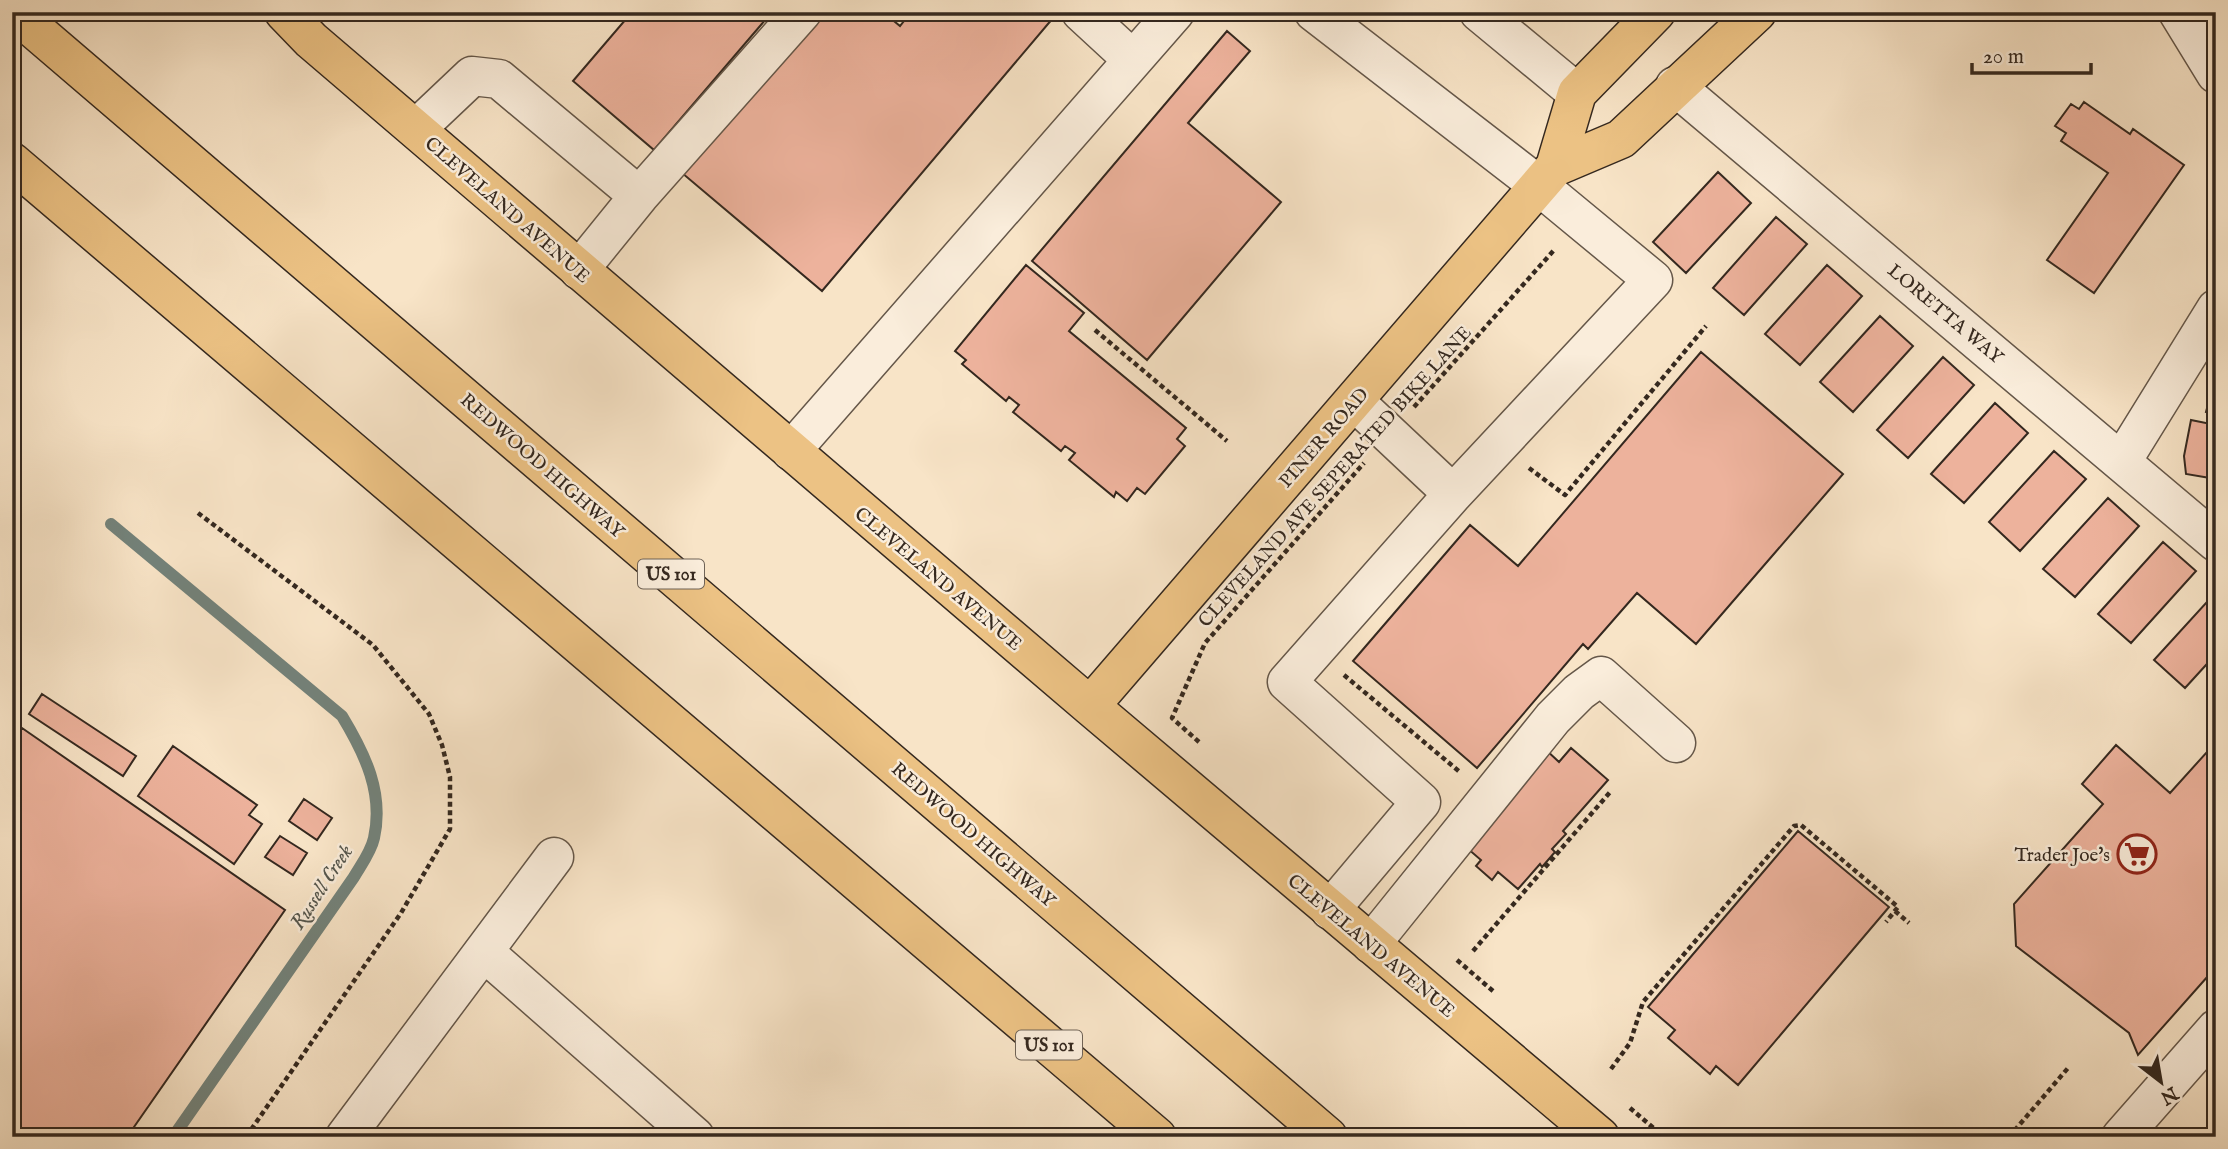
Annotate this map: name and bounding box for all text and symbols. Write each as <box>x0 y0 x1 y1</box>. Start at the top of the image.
scale bar <box>1972 32 2092 76</box>
text: 20 m <box>1983 44 2024 71</box>
street label: CLEVELAND AVENUE <box>419 132 594 289</box>
street label: LORETTA WAY <box>1882 259 2008 371</box>
street label: CLEVELAND AVE SEPERATED BIKE LANE <box>1194 322 1477 633</box>
street label: PINER ROAD <box>1275 383 1374 493</box>
street label: REDWOOD HIGHWAY <box>455 389 629 545</box>
street label: CLEVELAND AVENUE <box>849 502 1026 657</box>
road number: US 101 <box>638 560 704 588</box>
street label: REDWOOD HIGHWAY <box>886 758 1060 914</box>
supermarket icon: Trader Joe's <box>2116 833 2158 875</box>
water label: Russell Creek <box>285 840 360 935</box>
place label: Trader Joe's <box>2014 844 2110 868</box>
street label: CLEVELAND AVENUE <box>1282 869 1459 1024</box>
road number: US 101 <box>1016 1030 1082 1060</box>
north arrow <box>2126 1048 2196 1118</box>
text: N <box>2155 1080 2183 1110</box>

